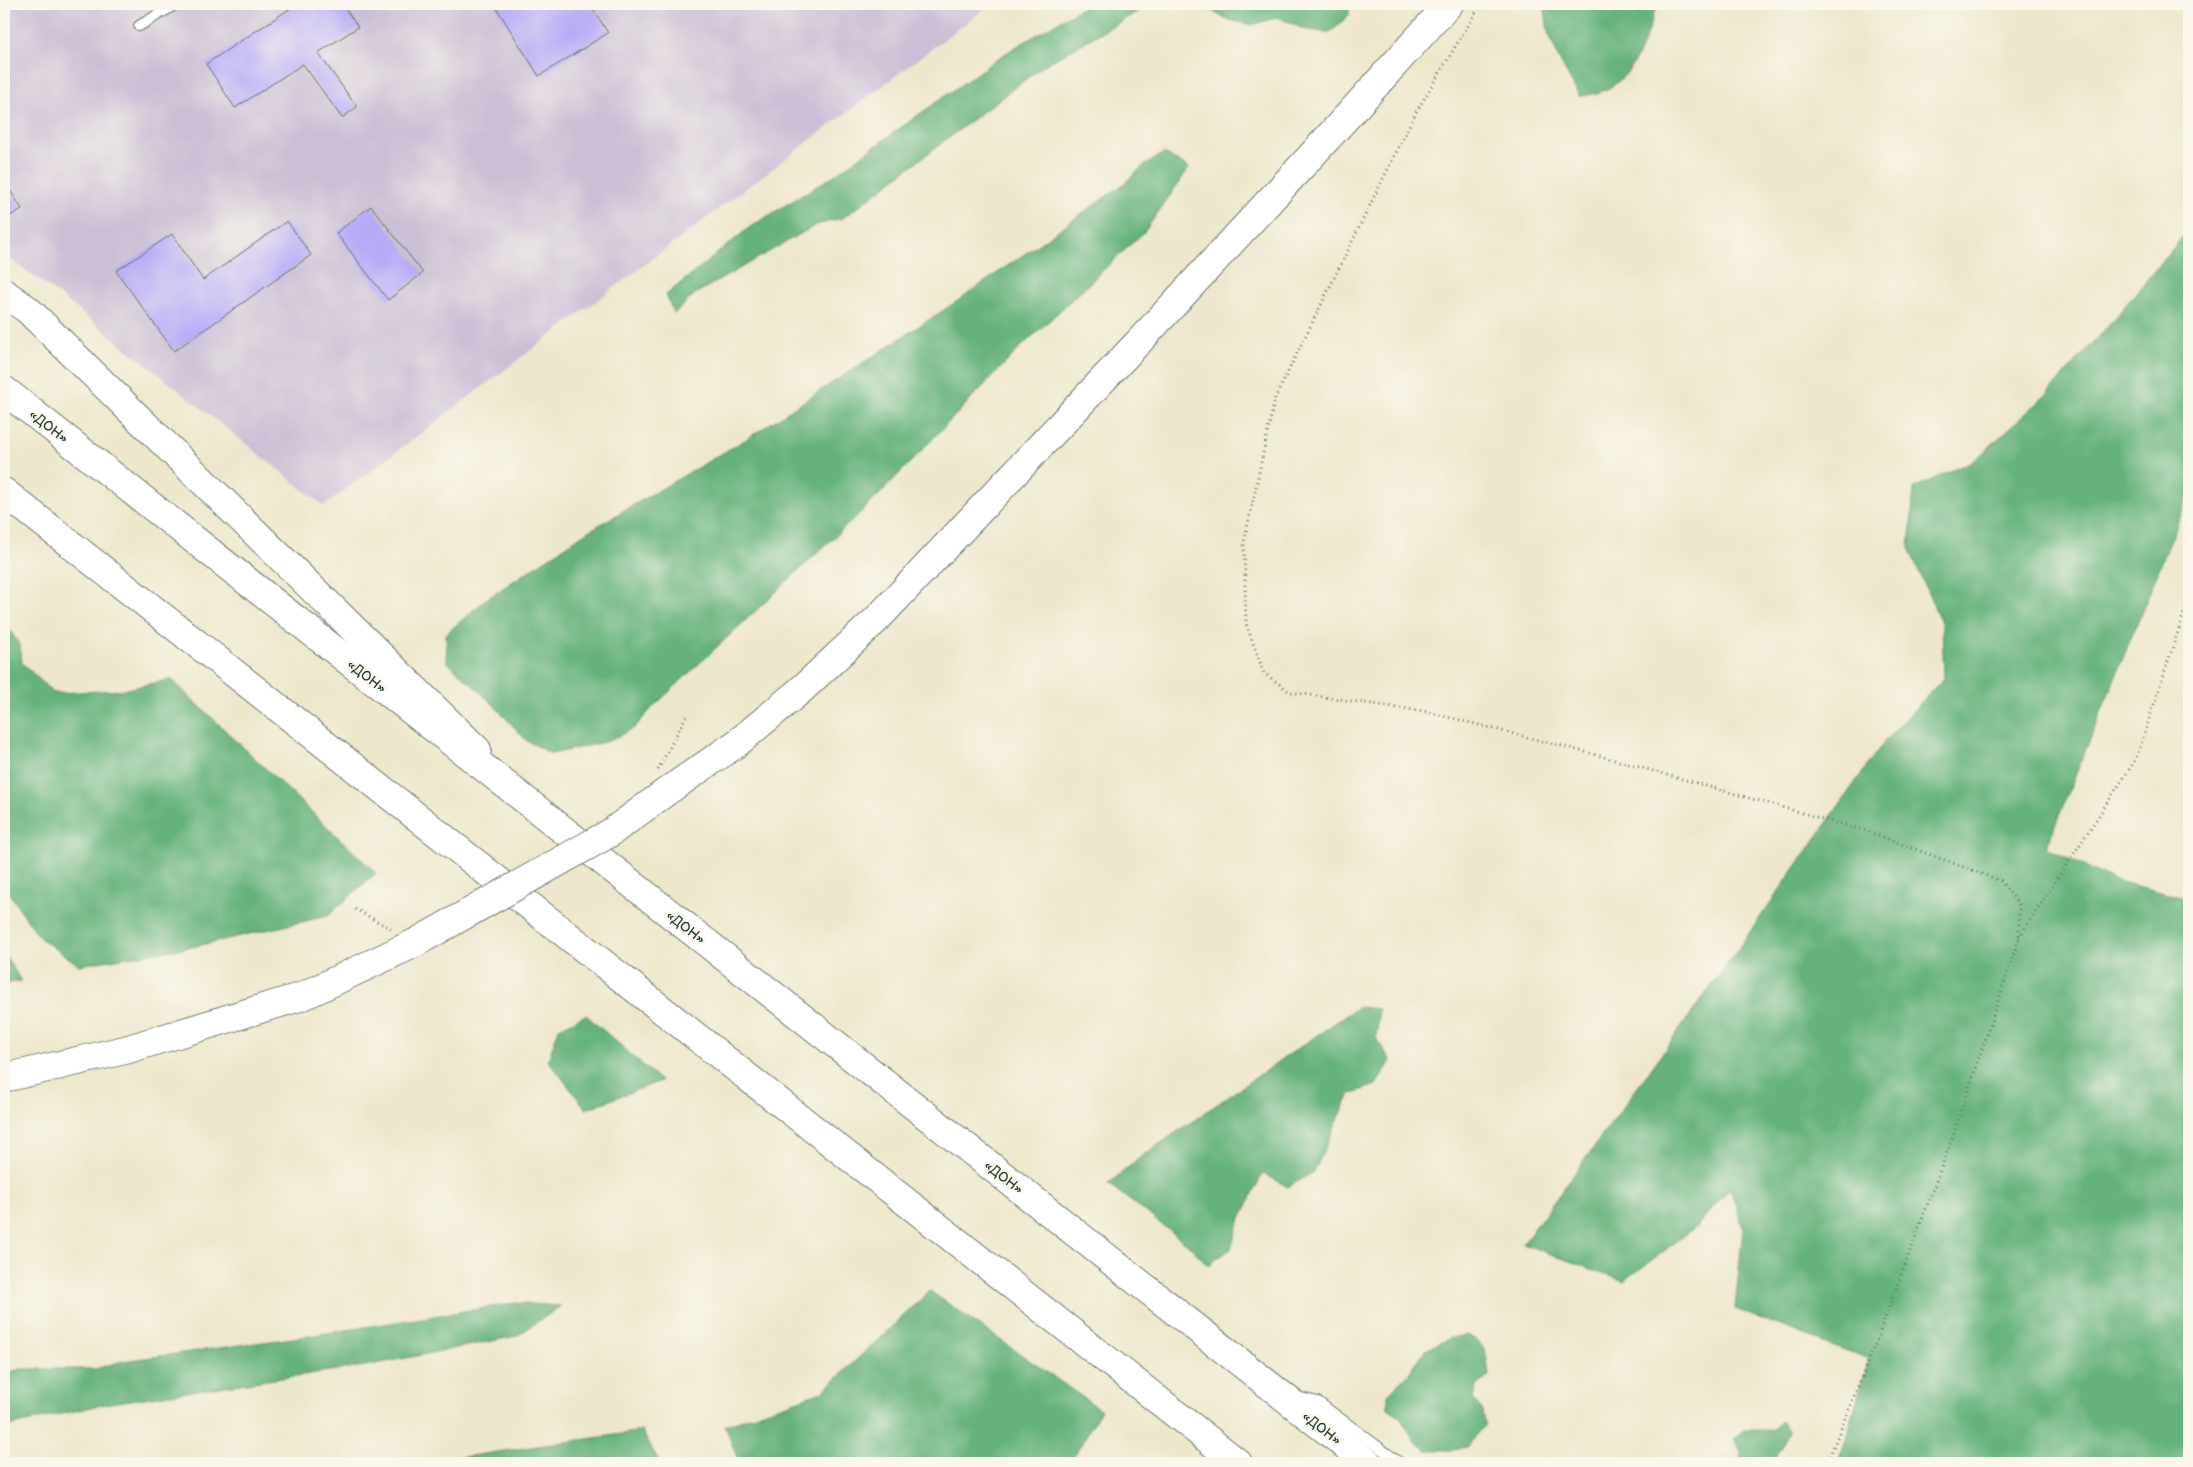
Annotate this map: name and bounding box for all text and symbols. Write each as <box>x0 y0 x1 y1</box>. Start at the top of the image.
street label: «ДОН» <box>26 406 72 447</box>
street label: «ДОН» <box>344 656 390 697</box>
street label: «ДОН» <box>663 907 709 948</box>
street label: «ДОН» <box>981 1157 1027 1198</box>
street label: «ДОН» <box>1299 1408 1345 1449</box>

